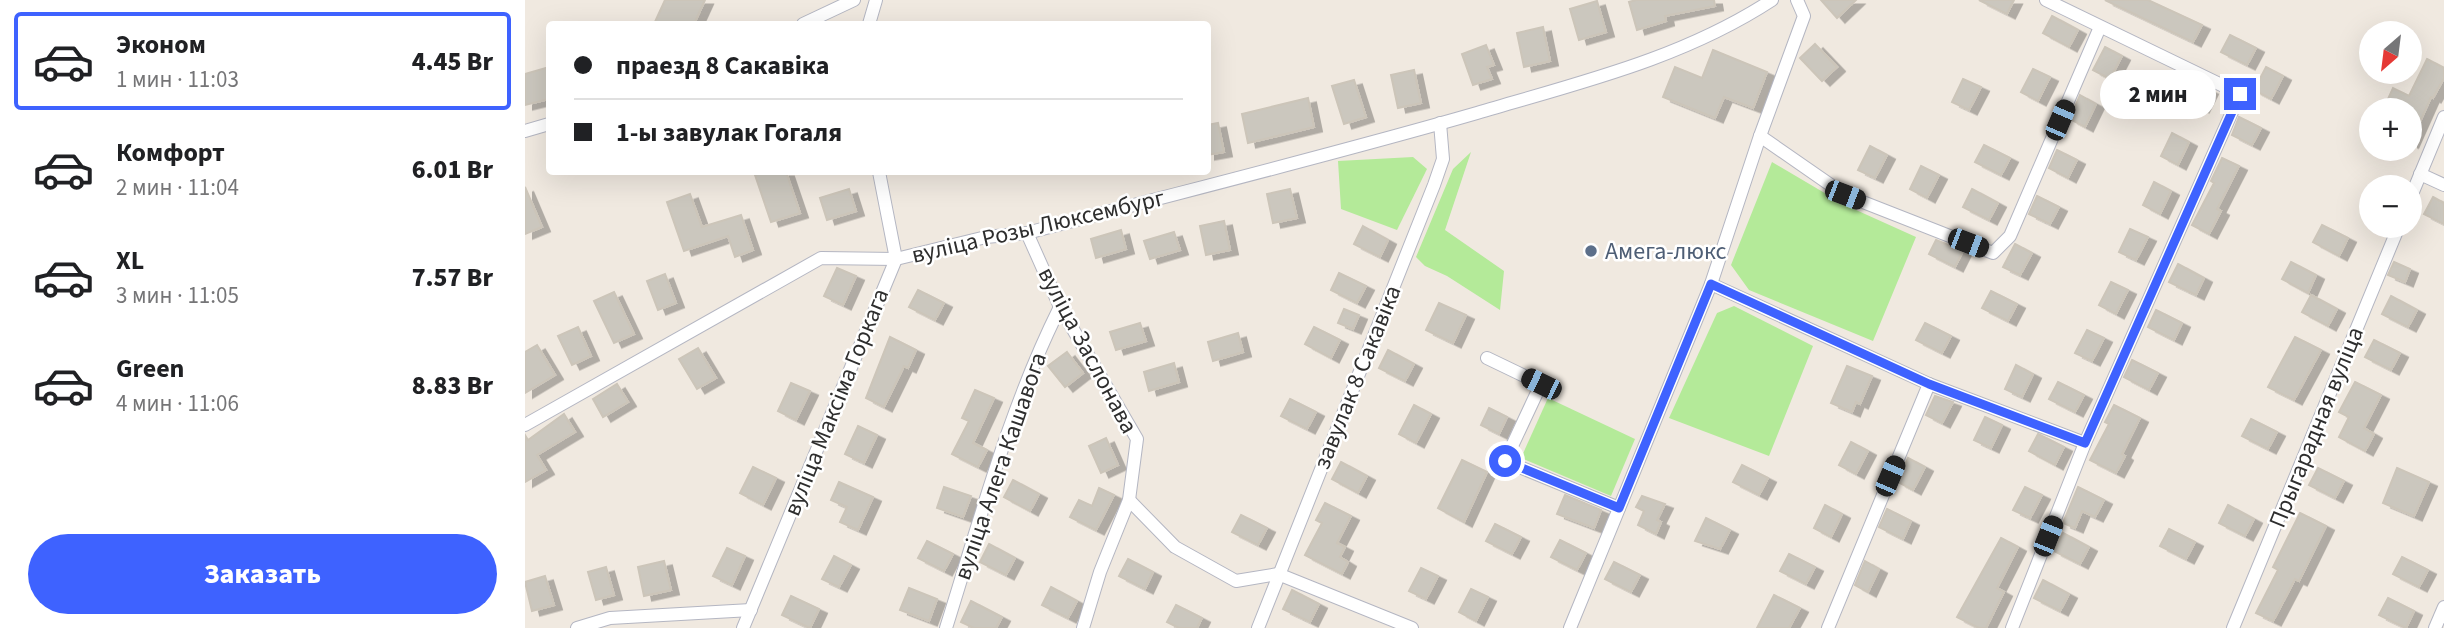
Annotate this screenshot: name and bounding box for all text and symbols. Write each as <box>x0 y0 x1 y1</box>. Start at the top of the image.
north arrow <box>2359 21 2422 84</box>
map controls <box>2359 21 2422 238</box>
text: Эконом <box>116 26 206 63</box>
icon: car <box>32 30 95 93</box>
text: 4.45 Br <box>412 43 493 80</box>
text: праезд 8 Сакавіка <box>616 47 830 84</box>
text: 1 мин · 11:03 <box>116 63 239 96</box>
callout: 2 мин <box>2100 70 2215 119</box>
text: 2 мин <box>2128 78 2188 111</box>
route end <box>2224 78 2256 110</box>
car <box>2043 97 2078 143</box>
button: + <box>2359 98 2422 161</box>
text: 1-ы завулак Гогаля <box>616 114 842 151</box>
text: Комфорт <box>116 134 225 171</box>
icon: car <box>32 138 95 201</box>
text: 6.01 Br <box>412 151 493 188</box>
text: 2 мин · 11:04 <box>116 171 239 204</box>
button: − <box>2359 175 2422 238</box>
car <box>1822 178 1869 212</box>
street label: вуліца Розы Люксембург <box>908 180 1168 273</box>
car <box>1945 226 1992 260</box>
place label: Амега-люкс <box>1605 234 1726 269</box>
text: XL <box>116 242 144 279</box>
marker: Амега-люкс <box>1583 243 1599 259</box>
icon: car <box>32 246 95 309</box>
text: 7.57 Br <box>412 259 493 296</box>
street label: вуліца Заслонава <box>1029 261 1146 440</box>
text: 3 мин · 11:05 <box>116 279 239 312</box>
street label: завулак 8 Сакавіка <box>1305 280 1410 475</box>
street label: вуліца Максіма Горкага <box>775 283 898 521</box>
street label: Прыгарадная вуліца <box>2260 321 2373 533</box>
street label: вуліца Алега Кашавога <box>945 348 1056 585</box>
text: Green <box>116 350 184 387</box>
icon: car <box>32 354 95 417</box>
car <box>1518 365 1565 403</box>
text: 8.83 Br <box>412 367 493 404</box>
text: 4 мин · 11:06 <box>116 387 239 420</box>
route start <box>1489 445 1521 477</box>
car <box>1873 453 1908 499</box>
car <box>2031 513 2066 559</box>
button: Заказать <box>28 534 497 614</box>

